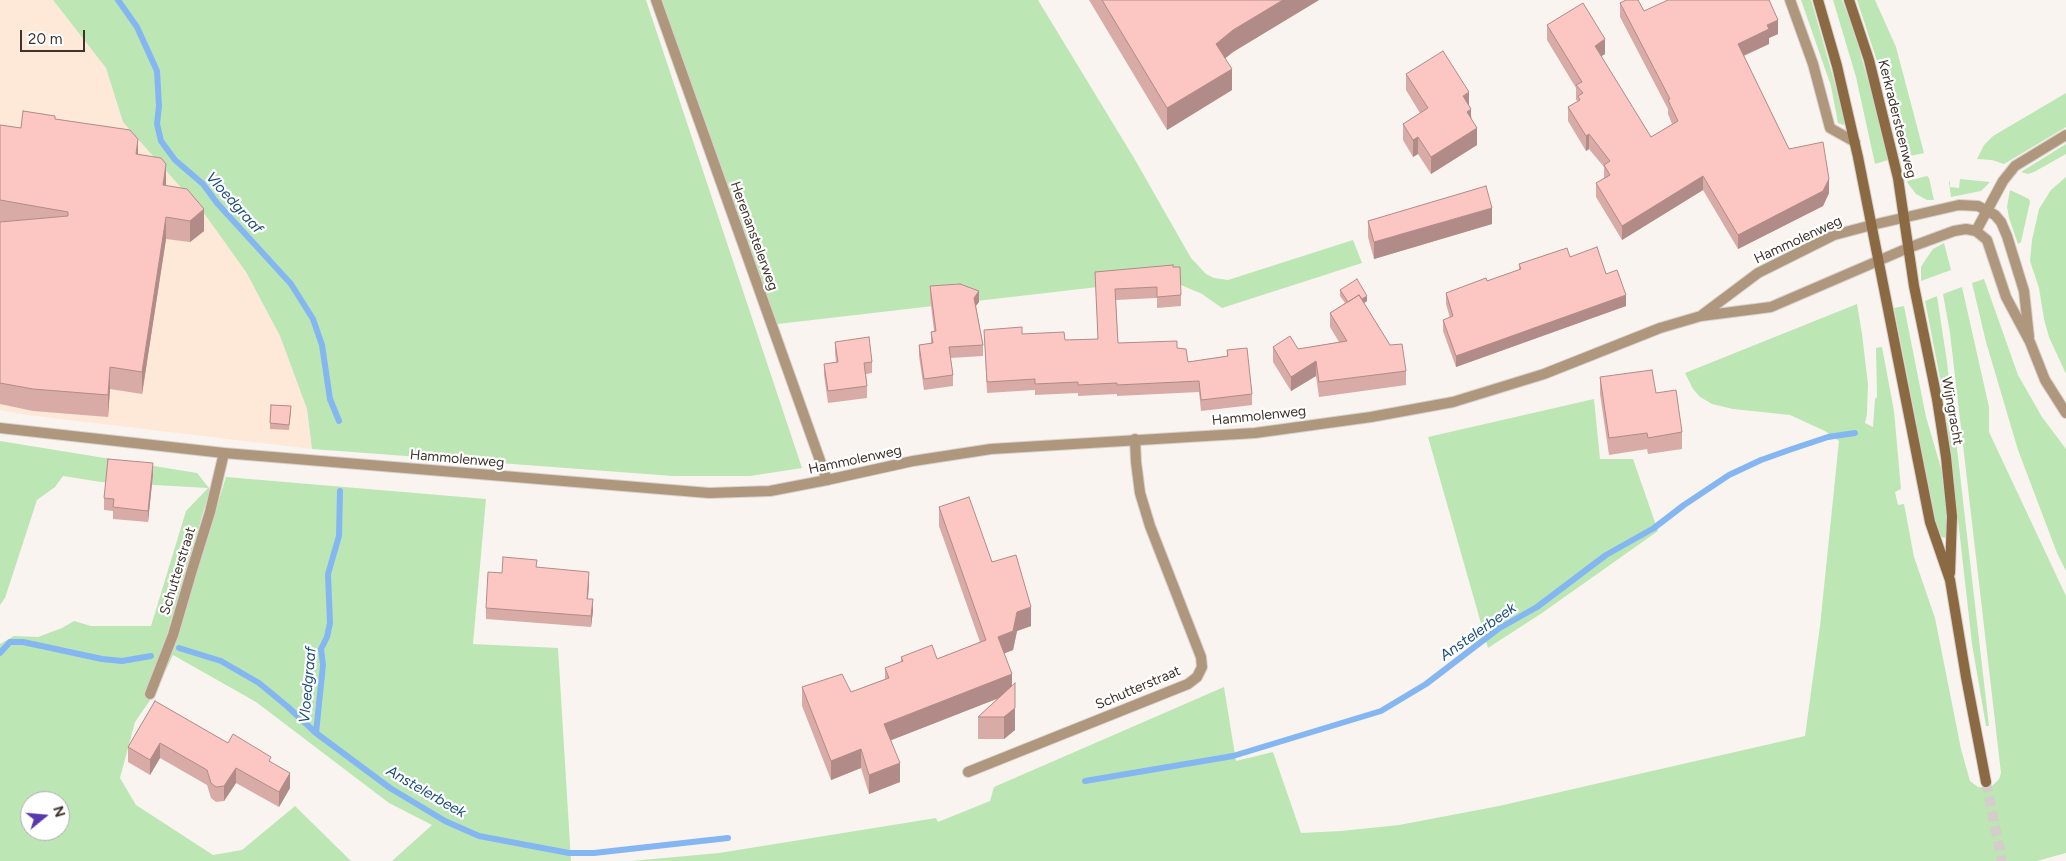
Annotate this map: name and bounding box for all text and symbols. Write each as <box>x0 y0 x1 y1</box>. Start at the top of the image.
scale bar <box>22 20 88 52</box>
text: 20 m <box>28 30 62 48</box>
street label: Kerkradersteenweg <box>1874 58 1920 180</box>
water label: Vloedgraaf <box>202 169 266 237</box>
street label: Herenanstelerweg <box>726 179 782 293</box>
street label: Hammolenweg <box>1752 212 1844 268</box>
street label: Wijngracht <box>1938 376 1966 446</box>
street label: Hammolenweg <box>1211 403 1307 429</box>
street label: Hammolenweg <box>807 442 903 478</box>
street label: Hammolenweg <box>409 447 505 471</box>
street label: Schutterstraat <box>157 525 199 617</box>
water label: Anstelerbeek <box>1436 599 1520 665</box>
water label: Vloedgraaf <box>296 646 320 724</box>
street label: Schutterstraat <box>1093 663 1183 713</box>
water label: Anstelerbeek <box>383 762 469 822</box>
north arrow <box>20 791 70 841</box>
text: N <box>49 804 69 819</box>

